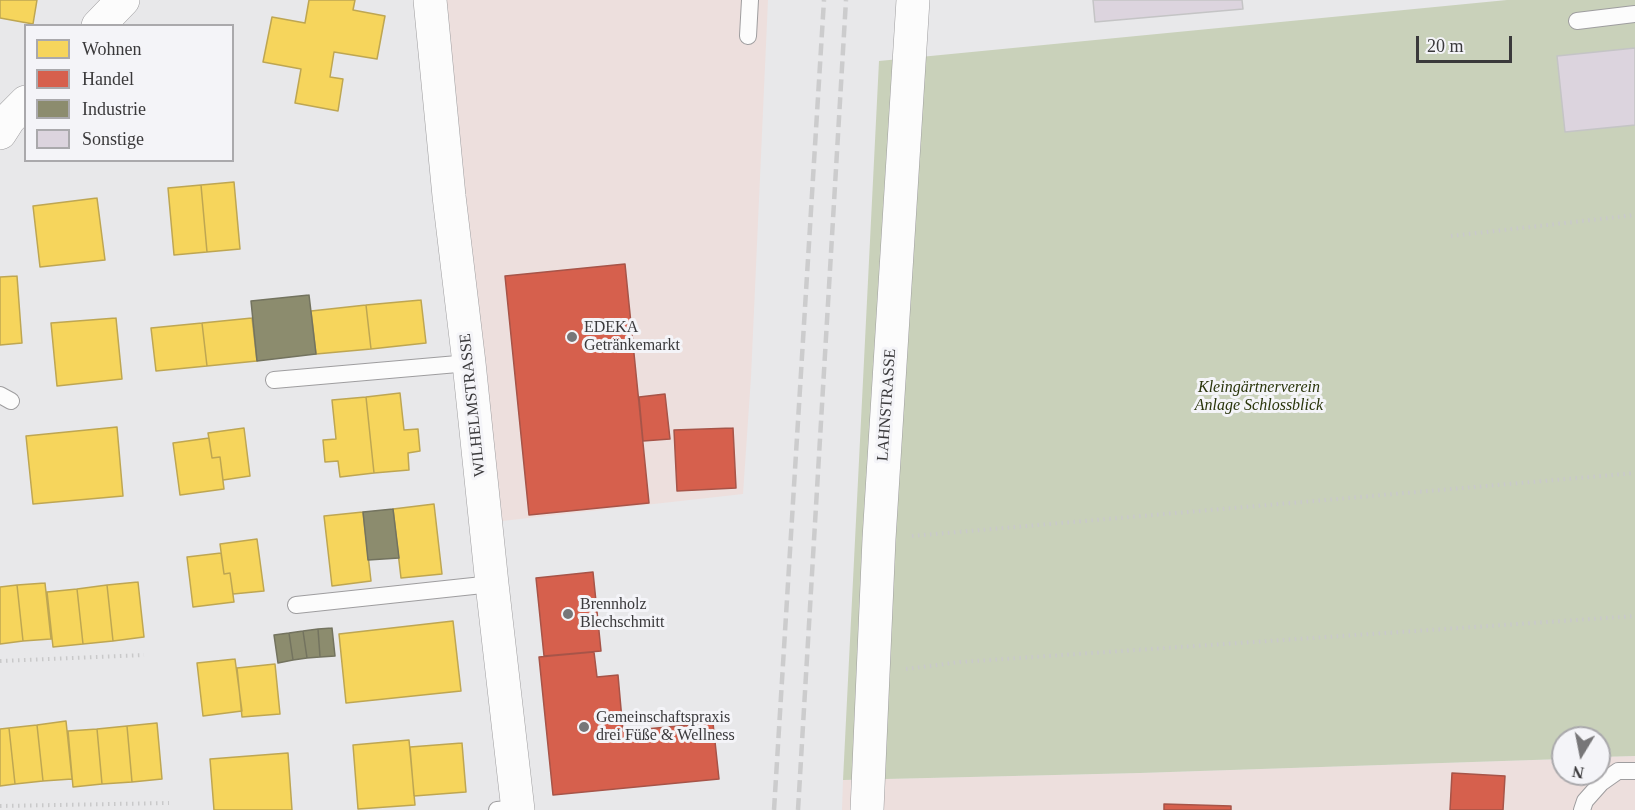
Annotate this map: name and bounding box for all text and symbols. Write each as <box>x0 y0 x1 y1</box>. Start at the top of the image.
legend <box>24 24 234 162</box>
scale bar <box>1419 24 1515 62</box>
text: 20 m <box>1427 36 1464 56</box>
text: Wohnen <box>82 39 142 59</box>
text: Handel <box>82 69 134 89</box>
text: Industrie <box>82 99 146 119</box>
text: Sonstige <box>82 129 144 149</box>
place label: EDEKA Getränkemarkt <box>584 318 680 356</box>
marker: EDEKA Getränkemarkt <box>565 330 579 344</box>
street label: WILHELMSTRASSE <box>456 332 490 478</box>
street label: LAHNSTRASSE <box>873 348 901 462</box>
park label: Kleingärtnerverein Anlage Schlossblick <box>1195 378 1323 416</box>
place label: Brennholz Blechschmitt <box>580 595 664 633</box>
marker: Brennholz Blechschmitt <box>561 607 575 621</box>
place label: Gemeinschaftspraxis drei Füße & Wellness <box>596 708 735 746</box>
marker: Gemeinschaftspraxis drei Füße & Wellness <box>577 720 591 734</box>
north arrow <box>1551 726 1611 786</box>
text: N <box>1571 763 1585 782</box>

